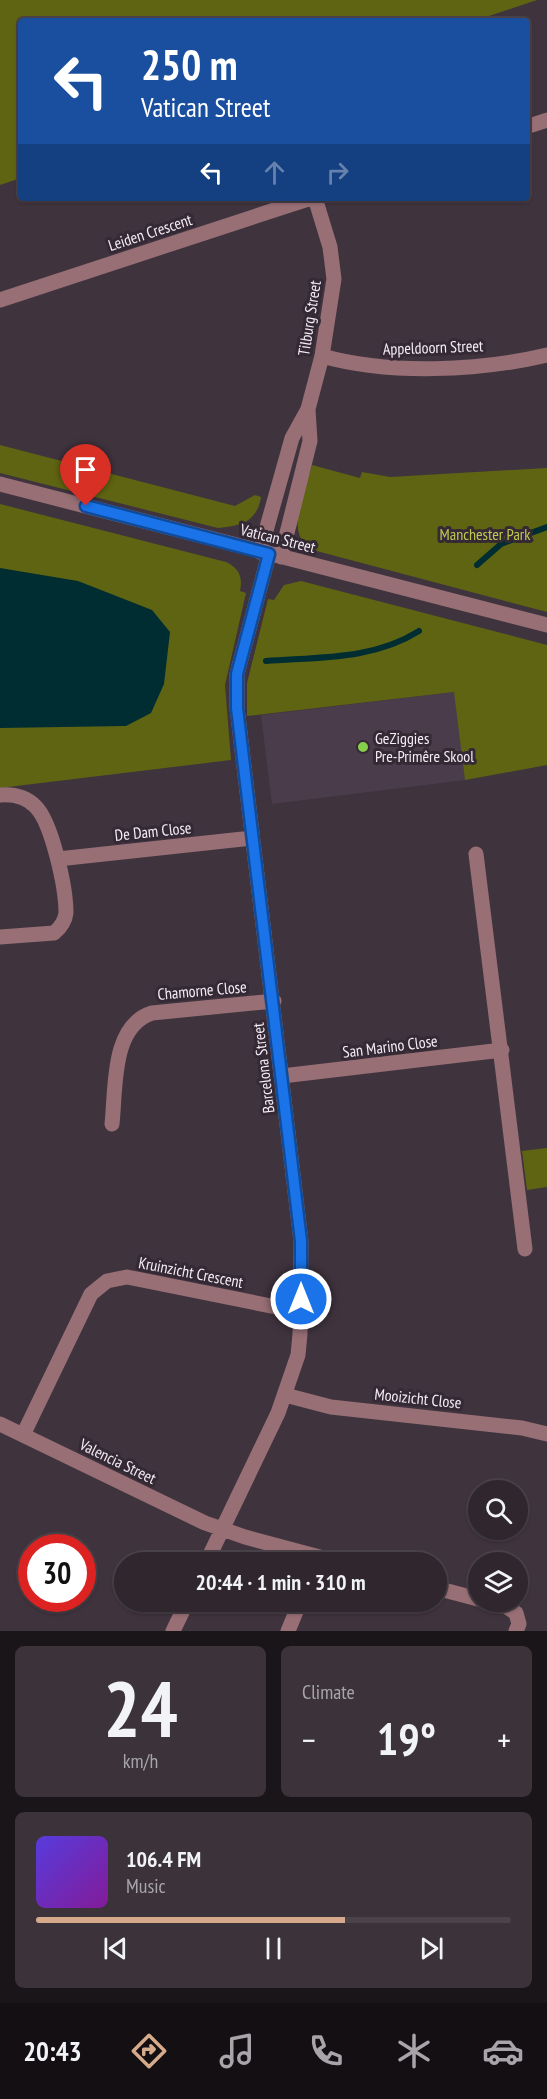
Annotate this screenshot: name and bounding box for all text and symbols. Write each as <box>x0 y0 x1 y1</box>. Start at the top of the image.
text: 250 m <box>141 37 238 92</box>
icon: left <box>42 42 120 120</box>
text: Vatican Street <box>141 90 270 124</box>
icon: left <box>195 156 228 189</box>
icon: ahead <box>258 156 291 189</box>
icon: right <box>321 156 354 189</box>
street label: Leiden Crescent <box>106 209 195 255</box>
street label: Tilburg Street <box>293 278 325 357</box>
street label: Appeldoorn Street <box>382 335 484 359</box>
pin <box>60 444 111 506</box>
icon: arrive <box>69 453 102 486</box>
street label: Vatican Street <box>237 519 318 557</box>
park label: Manchester Park <box>440 524 531 544</box>
place label: GeZiggies Pre-Primêre Skool <box>375 728 474 766</box>
marker: GeZiggies Pre-Primêre Skool <box>356 740 370 754</box>
street label: De Dam Close <box>114 817 192 845</box>
street label: Chamorne Close <box>157 976 247 1004</box>
street label: Barcelona Street <box>247 1021 278 1114</box>
street label: San Marino Close <box>341 1030 439 1062</box>
street label: Kruinzicht Crescent <box>137 1252 246 1292</box>
position arrow <box>269 1267 333 1331</box>
street label: Mooizicht Close <box>374 1383 462 1413</box>
street label: Valencia Street <box>76 1433 160 1488</box>
map controls <box>468 1480 528 1612</box>
button: search <box>468 1480 528 1540</box>
speed limit sign: 30 <box>18 1534 96 1612</box>
button: layers <box>468 1552 528 1612</box>
text: 20:44 · 1 min · 310 m <box>195 1568 366 1596</box>
text: 24 <box>103 1658 178 1759</box>
text: Climate <box>302 1679 355 1705</box>
text: 19° <box>377 1709 436 1767</box>
text: − <box>302 1718 316 1761</box>
text: + <box>497 1718 511 1761</box>
text: km/h <box>123 1748 158 1774</box>
text: 106.4 FM <box>126 1845 201 1873</box>
text: Music <box>126 1873 166 1899</box>
icon: previous <box>99 1932 132 1965</box>
icon: pause <box>257 1932 290 1965</box>
icon: next <box>415 1932 448 1965</box>
icon: directions <box>128 2030 170 2072</box>
icon: music <box>216 2030 258 2072</box>
icon: phone <box>305 2030 347 2072</box>
icon: climate <box>393 2030 435 2072</box>
icon: car <box>482 2030 524 2072</box>
text: 20:43 <box>23 2034 82 2068</box>

